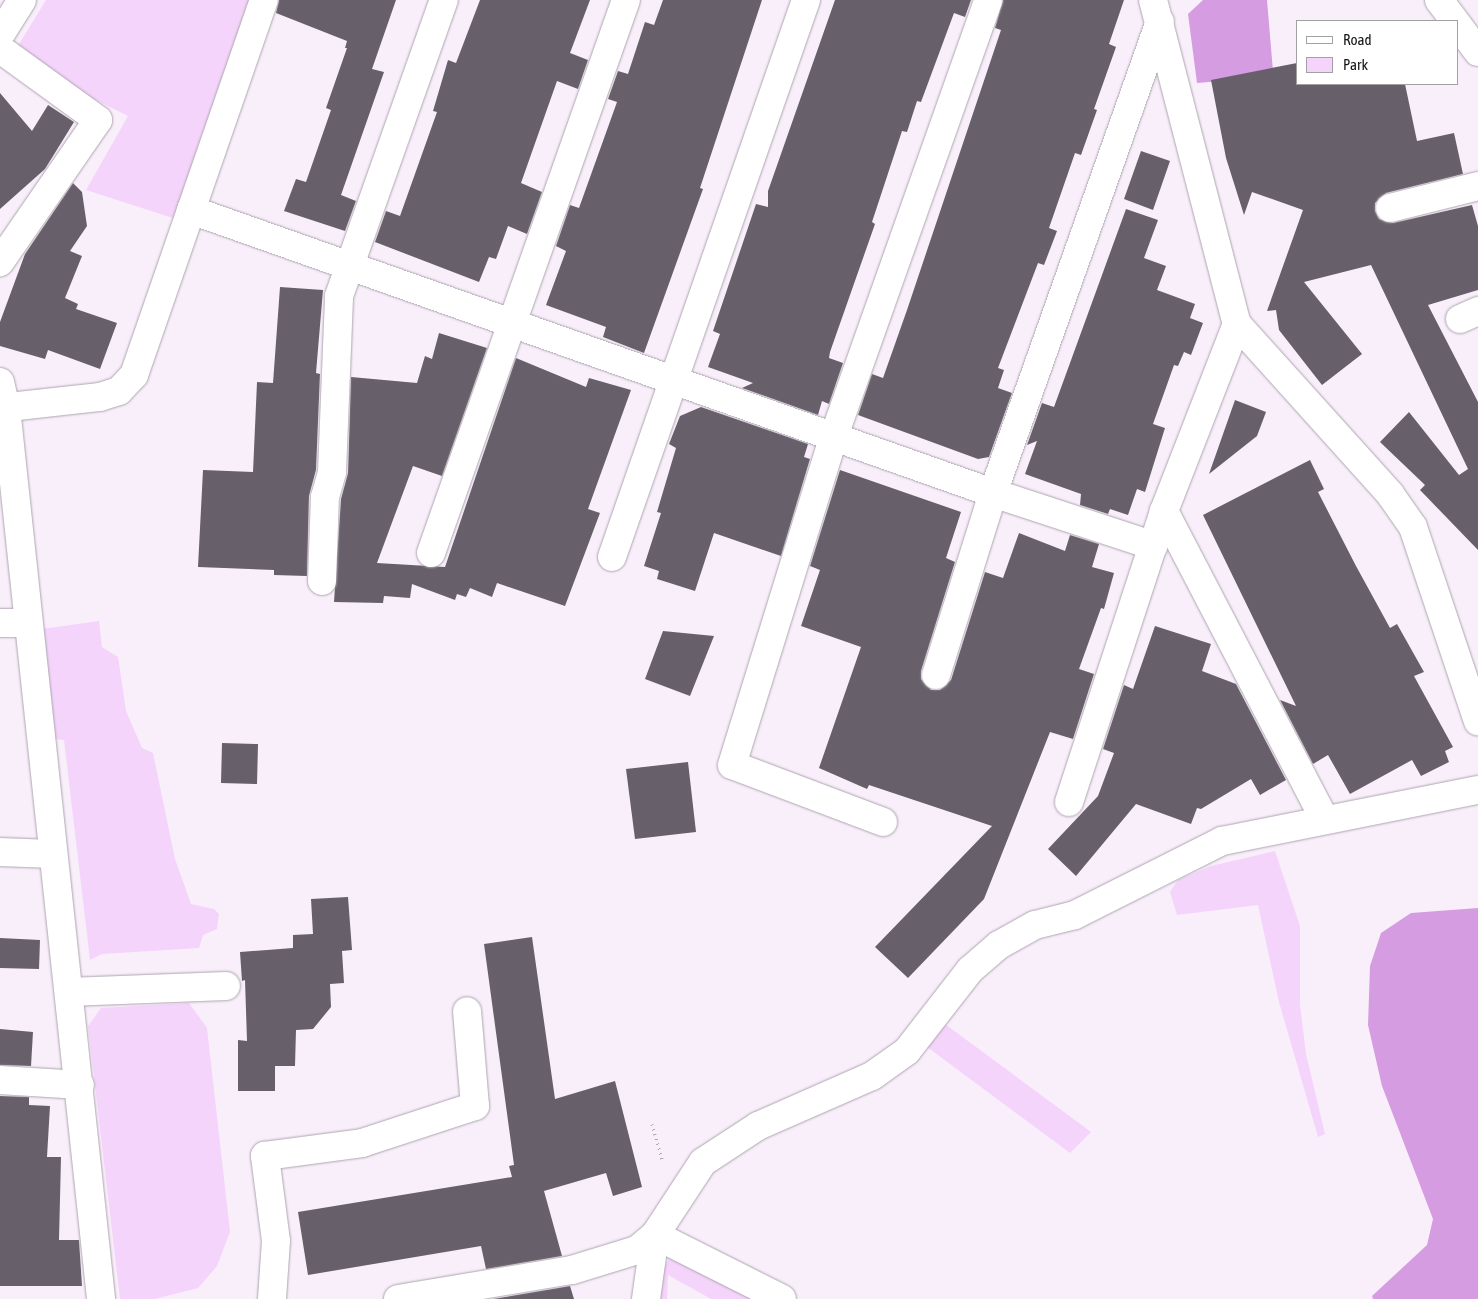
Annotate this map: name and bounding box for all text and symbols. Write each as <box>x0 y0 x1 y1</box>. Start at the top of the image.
legend <box>1296 20 1458 85</box>
text: Road <box>1343 31 1372 48</box>
text: Park <box>1343 56 1368 73</box>

